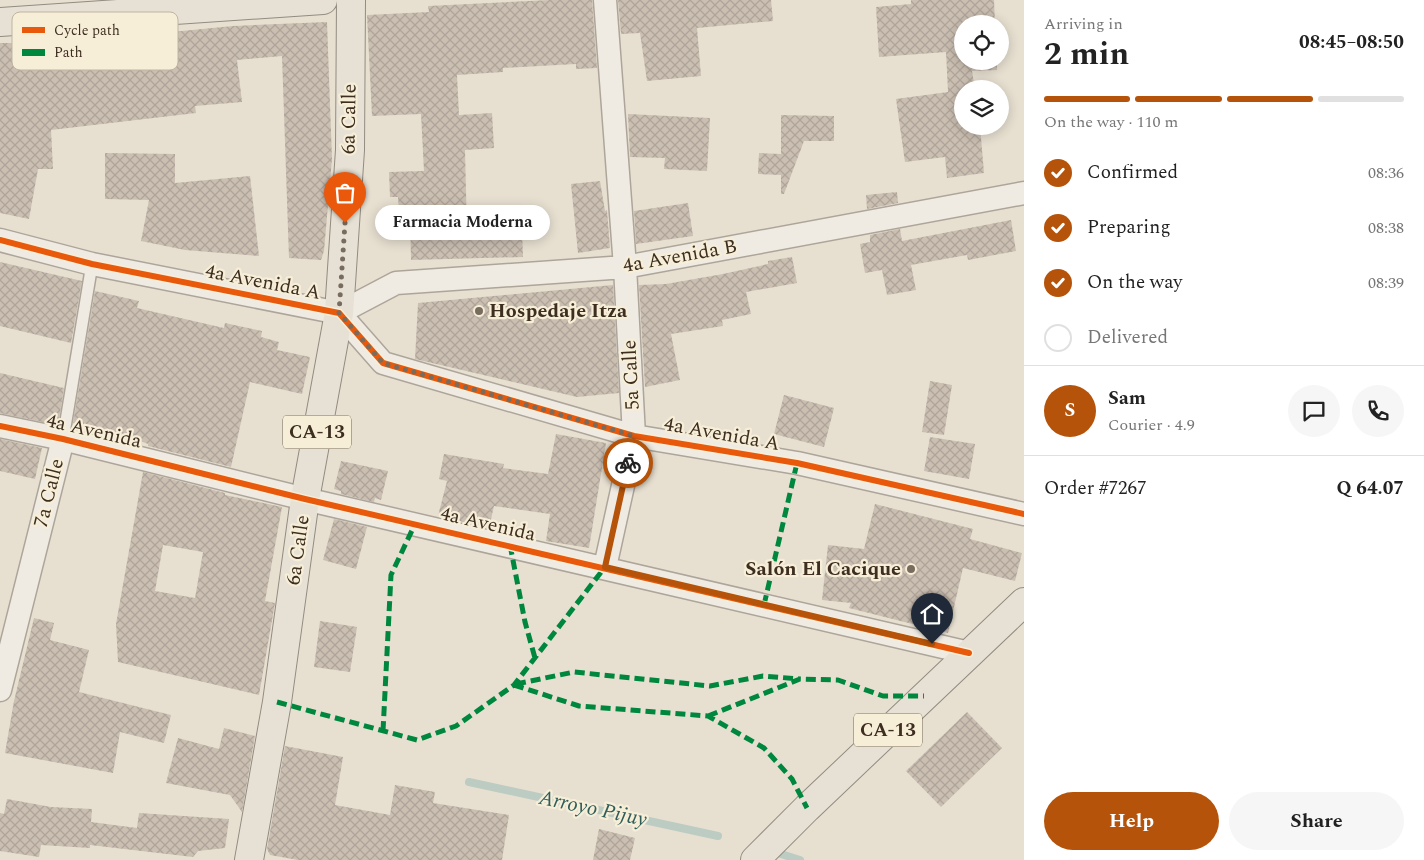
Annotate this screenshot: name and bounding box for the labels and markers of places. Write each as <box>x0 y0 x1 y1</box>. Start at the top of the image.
pin <box>324 172 366 223</box>
callout: Farmacia Moderna <box>375 206 550 240</box>
place label: Hospedaje Itza <box>489 296 628 326</box>
marker: Hospedaje Itza <box>473 305 485 317</box>
place label: Salón El Cacique <box>745 554 901 584</box>
marker: Salón El Cacique <box>905 563 917 575</box>
pin <box>911 593 953 644</box>

